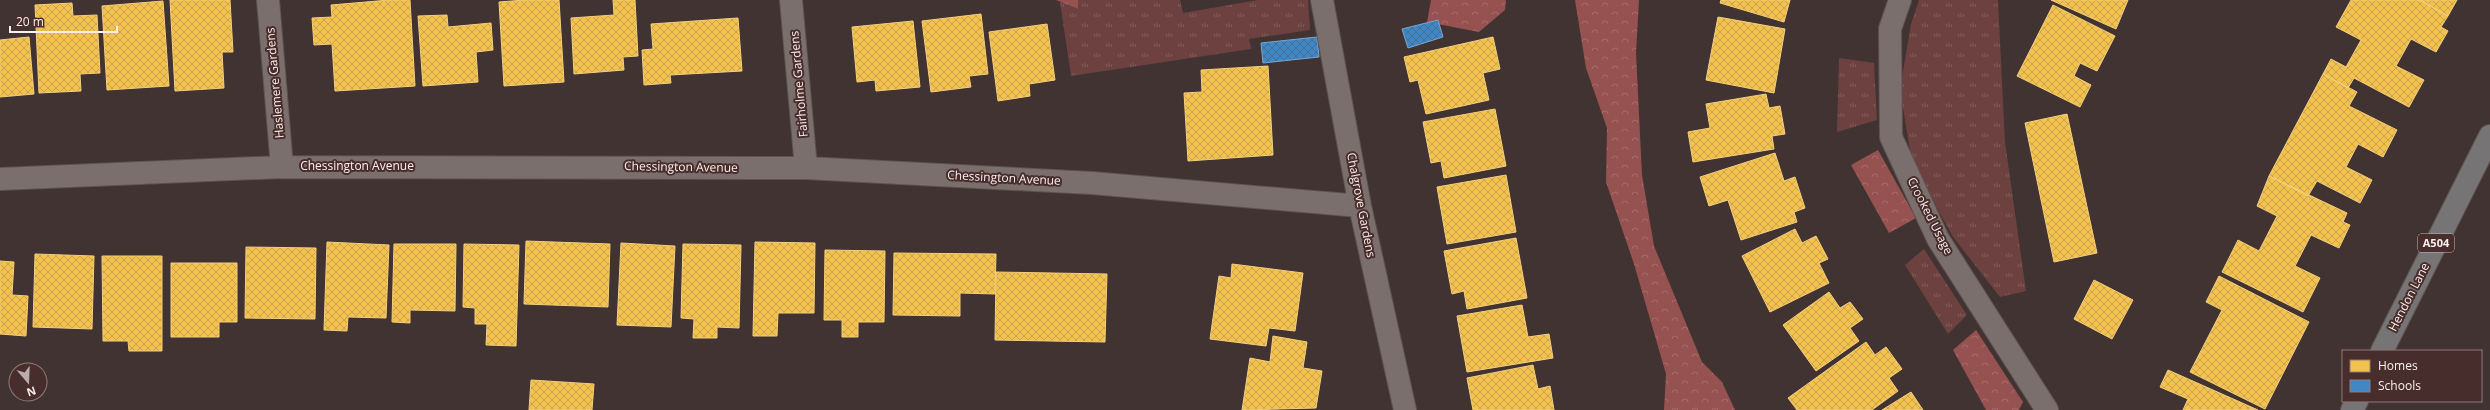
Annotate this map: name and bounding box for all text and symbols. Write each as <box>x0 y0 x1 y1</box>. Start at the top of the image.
scale bar <box>10 8 117 34</box>
text: 20 m <box>16 13 44 30</box>
street label: Haslemere Gardens <box>261 27 288 139</box>
street label: Fairholme Gardens <box>785 30 812 138</box>
street label: Chalgrove Gardens <box>1343 151 1380 259</box>
street label: Chessington Avenue <box>300 157 414 174</box>
street label: Chessington Avenue <box>624 157 738 176</box>
street label: Chessington Avenue <box>947 166 1062 189</box>
street label: Crooked Usage <box>1904 174 1957 258</box>
road number: A504 <box>2418 234 2454 252</box>
street label: Hendon Lane <box>2384 259 2433 334</box>
legend <box>2342 350 2482 402</box>
text: Homes <box>2378 357 2418 374</box>
north arrow <box>8 362 48 402</box>
text: Schools <box>2378 377 2421 394</box>
text: N <box>25 383 38 400</box>

